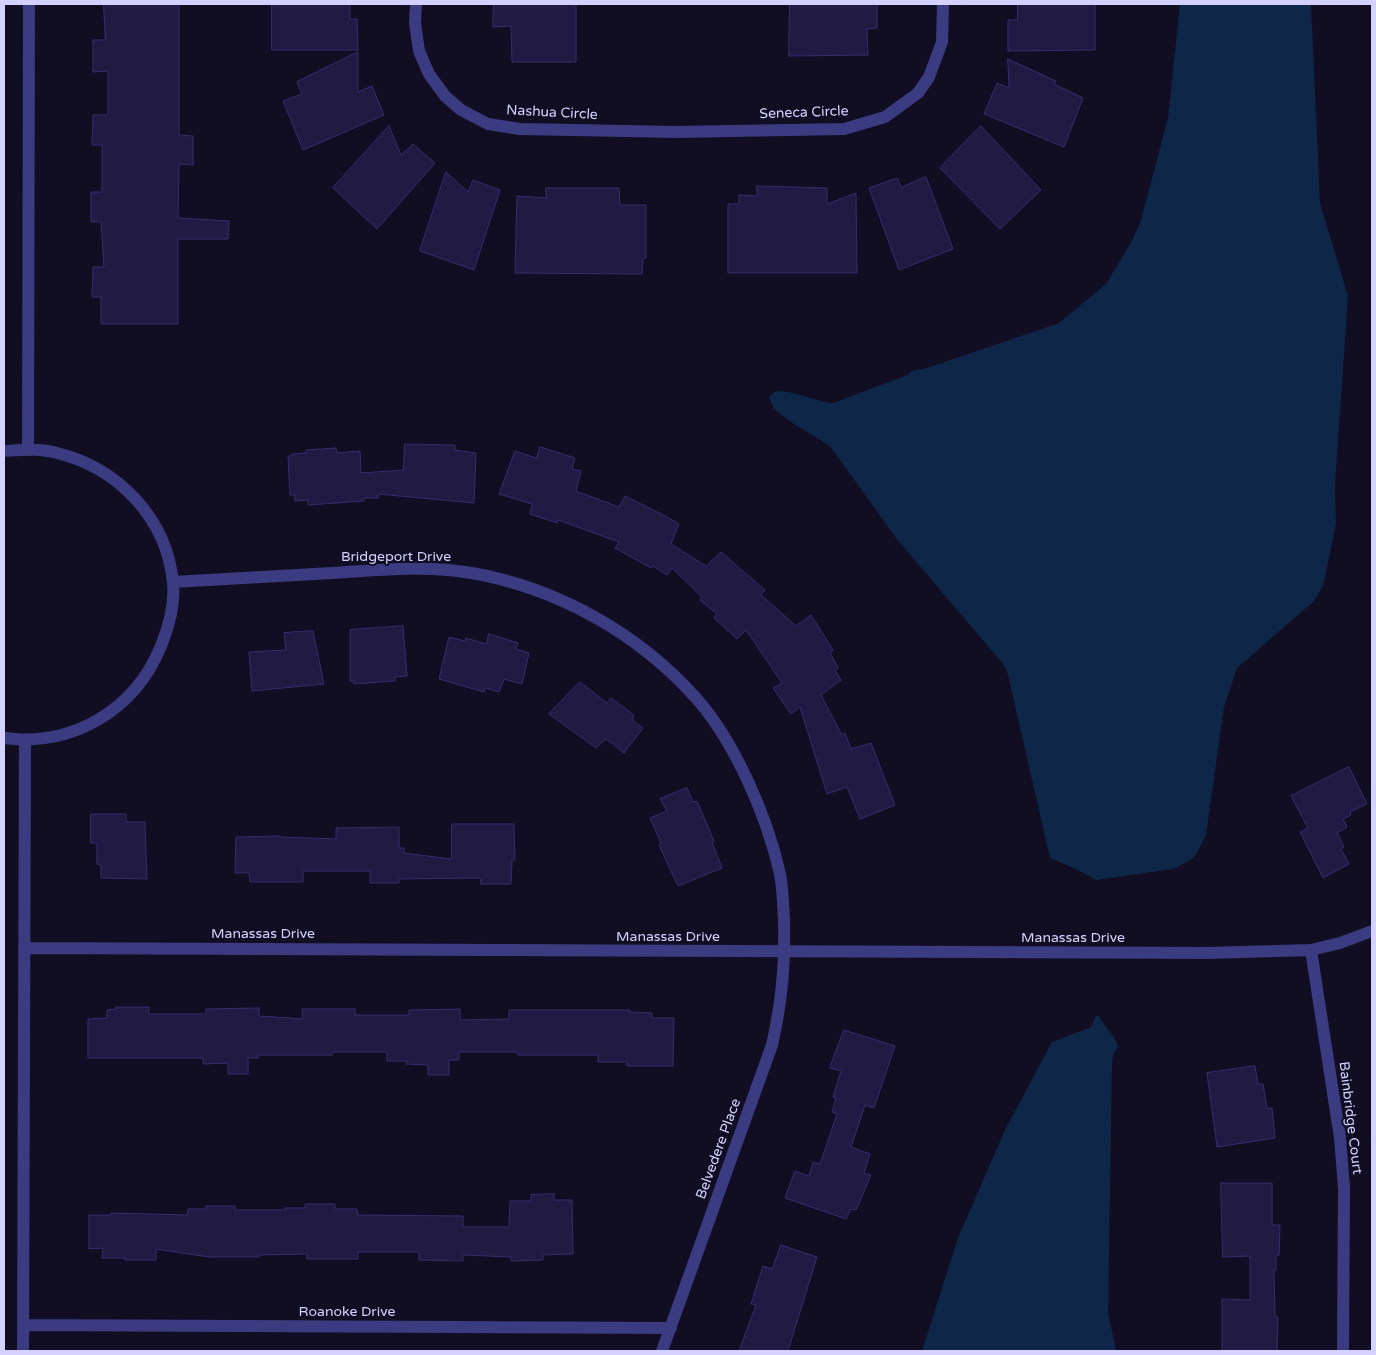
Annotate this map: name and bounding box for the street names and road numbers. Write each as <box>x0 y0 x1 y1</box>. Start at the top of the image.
street label: Nashua Circle <box>506 102 598 124</box>
street label: Seneca Circle <box>759 103 849 123</box>
street label: Bridgeport Drive <box>341 549 451 565</box>
street label: Manassas Drive <box>211 926 315 942</box>
street label: Manassas Drive <box>616 929 720 945</box>
street label: Manassas Drive <box>1021 930 1125 946</box>
street label: Bainbridge Court <box>1335 1061 1365 1175</box>
street label: Belvedere Place <box>693 1096 745 1202</box>
street label: Roanoke Drive <box>299 1304 395 1320</box>

